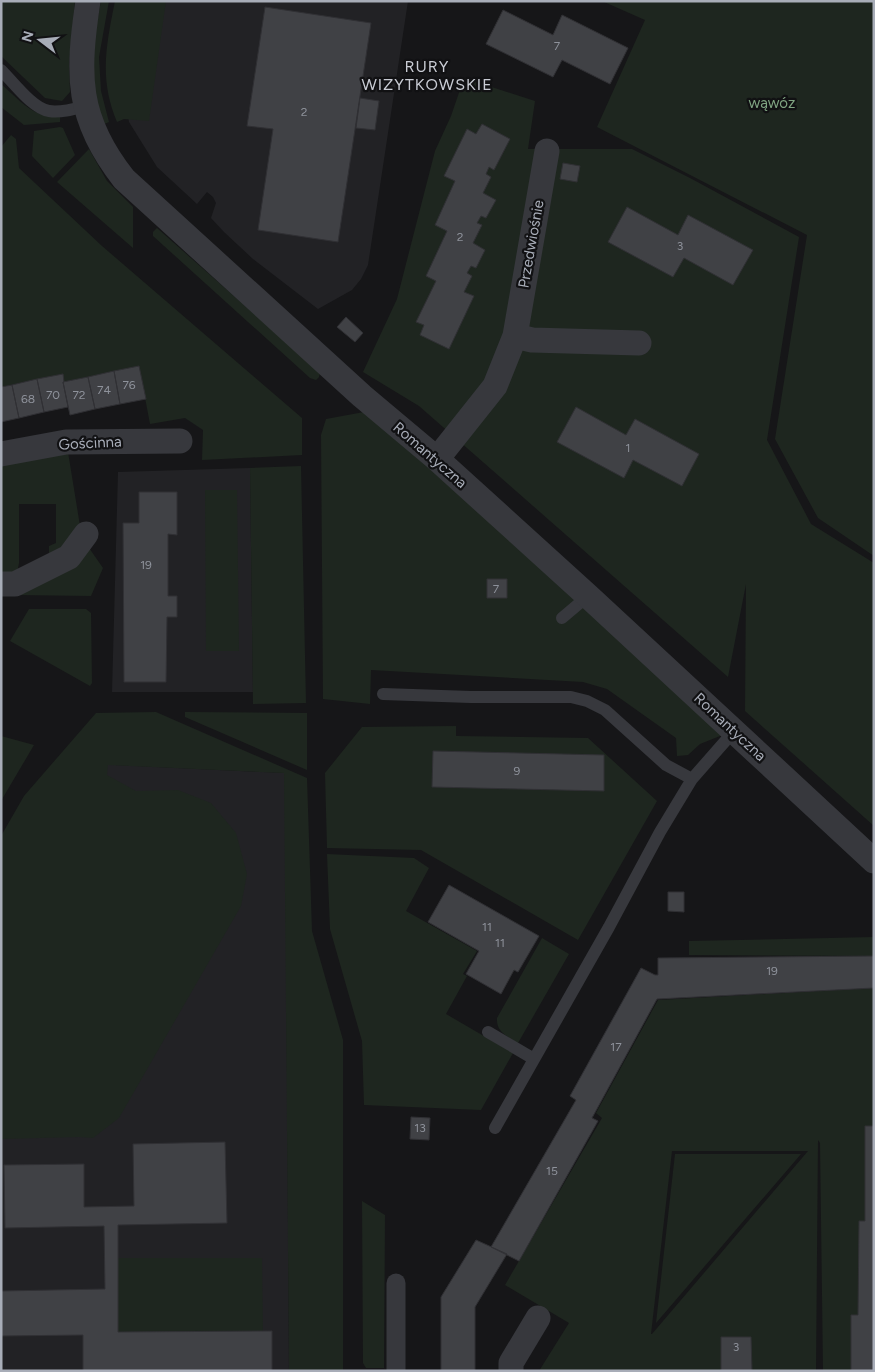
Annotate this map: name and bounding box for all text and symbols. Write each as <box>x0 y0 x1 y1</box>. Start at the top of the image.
north arrow <box>15 15 65 65</box>
text: N <box>18 29 38 44</box>
house number: 7 <box>554 39 561 53</box>
district label: RURY WIZYTKOWSKIE <box>361 57 493 94</box>
park label: wąwóz <box>749 94 795 112</box>
house number: 2 <box>301 105 307 119</box>
street label: Przedwiośnie <box>514 199 548 289</box>
house number: 2 <box>457 230 463 244</box>
house number: 3 <box>677 239 683 253</box>
house number: 76 <box>122 378 136 392</box>
house number: 74 <box>97 383 111 397</box>
house number: 70 <box>46 388 60 402</box>
house number: 72 <box>72 388 86 402</box>
house number: 68 <box>21 392 35 406</box>
street label: Romantyczna <box>389 418 471 492</box>
street label: Gościnna <box>58 432 122 454</box>
house number: 1 <box>626 441 630 455</box>
house number: 19 <box>140 558 152 572</box>
house number: 7 <box>493 582 500 596</box>
street label: Romantyczna <box>690 689 770 765</box>
house number: 9 <box>514 764 521 778</box>
house number: 11 <box>482 920 492 934</box>
house number: 11 <box>495 936 505 950</box>
house number: 19 <box>766 964 778 978</box>
house number: 17 <box>610 1040 622 1054</box>
house number: 13 <box>414 1121 426 1135</box>
house number: 15 <box>546 1164 558 1178</box>
house number: 3 <box>733 1340 739 1354</box>

